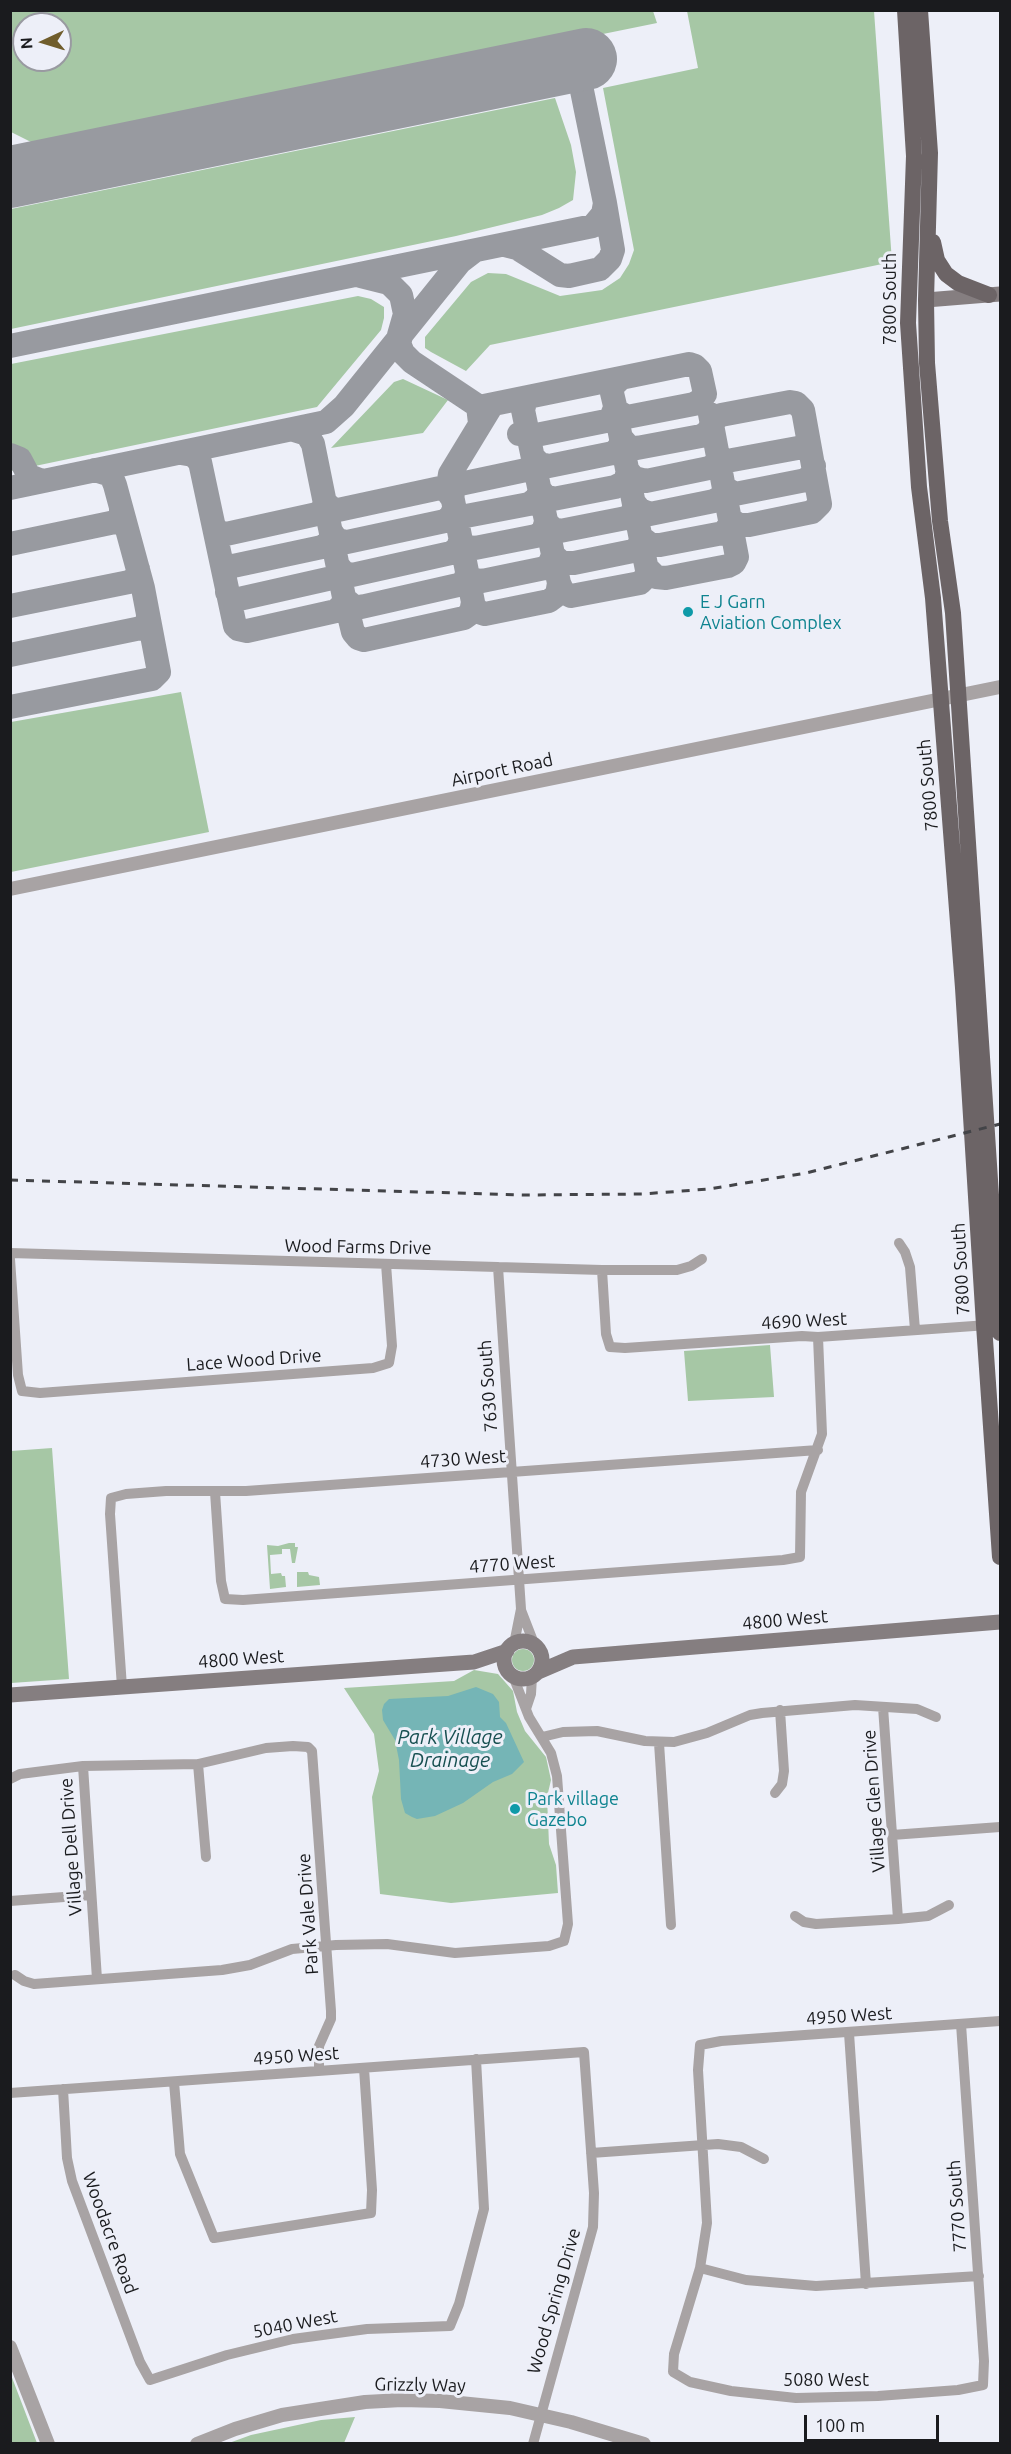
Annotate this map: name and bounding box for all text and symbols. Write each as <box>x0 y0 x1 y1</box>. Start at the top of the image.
north arrow <box>12 12 72 72</box>
text: N <box>17 37 35 50</box>
street label: 7800 South <box>879 253 901 345</box>
place label: E J Garn Aviation Complex <box>700 591 842 634</box>
marker: E J Garn Aviation Complex <box>681 605 695 619</box>
street label: 7800 South <box>913 738 943 832</box>
street label: Airport Road <box>449 749 555 791</box>
street label: 7800 South <box>948 1222 974 1316</box>
street label: Wood Farms Drive <box>284 1235 432 1259</box>
street label: 4690 West <box>761 1308 847 1334</box>
street label: 7630 South <box>474 1339 502 1433</box>
street label: Lace Wood Drive <box>186 1345 322 1375</box>
street label: 4730 West <box>419 1445 507 1473</box>
street label: 4770 West <box>468 1550 556 1578</box>
street label: 4800 West <box>741 1605 829 1635</box>
street label: 4800 West <box>197 1645 285 1673</box>
water label: Park Village Drainage <box>397 1725 503 1772</box>
street label: Village Glen Drive <box>858 1729 890 1873</box>
street label: Village Dell Drive <box>55 1777 87 1917</box>
place label: Park village Gazebo <box>527 1788 619 1830</box>
marker: Park village Gazebo <box>508 1802 522 1816</box>
street label: Park Vale Drive <box>293 1853 323 1975</box>
street label: 4950 West <box>805 2002 893 2030</box>
street label: 4950 West <box>252 2042 340 2070</box>
street label: 7770 South <box>943 2159 971 2253</box>
street label: Woodacre Road <box>78 2169 142 2297</box>
street label: Wood Spring Drive <box>523 2226 585 2376</box>
street label: 5040 West <box>251 2305 339 2343</box>
street label: 5080 West <box>783 2369 869 2391</box>
street label: Grizzly Way <box>374 2373 466 2397</box>
scale bar <box>807 2403 942 2441</box>
text: 100 m <box>815 2415 865 2435</box>

